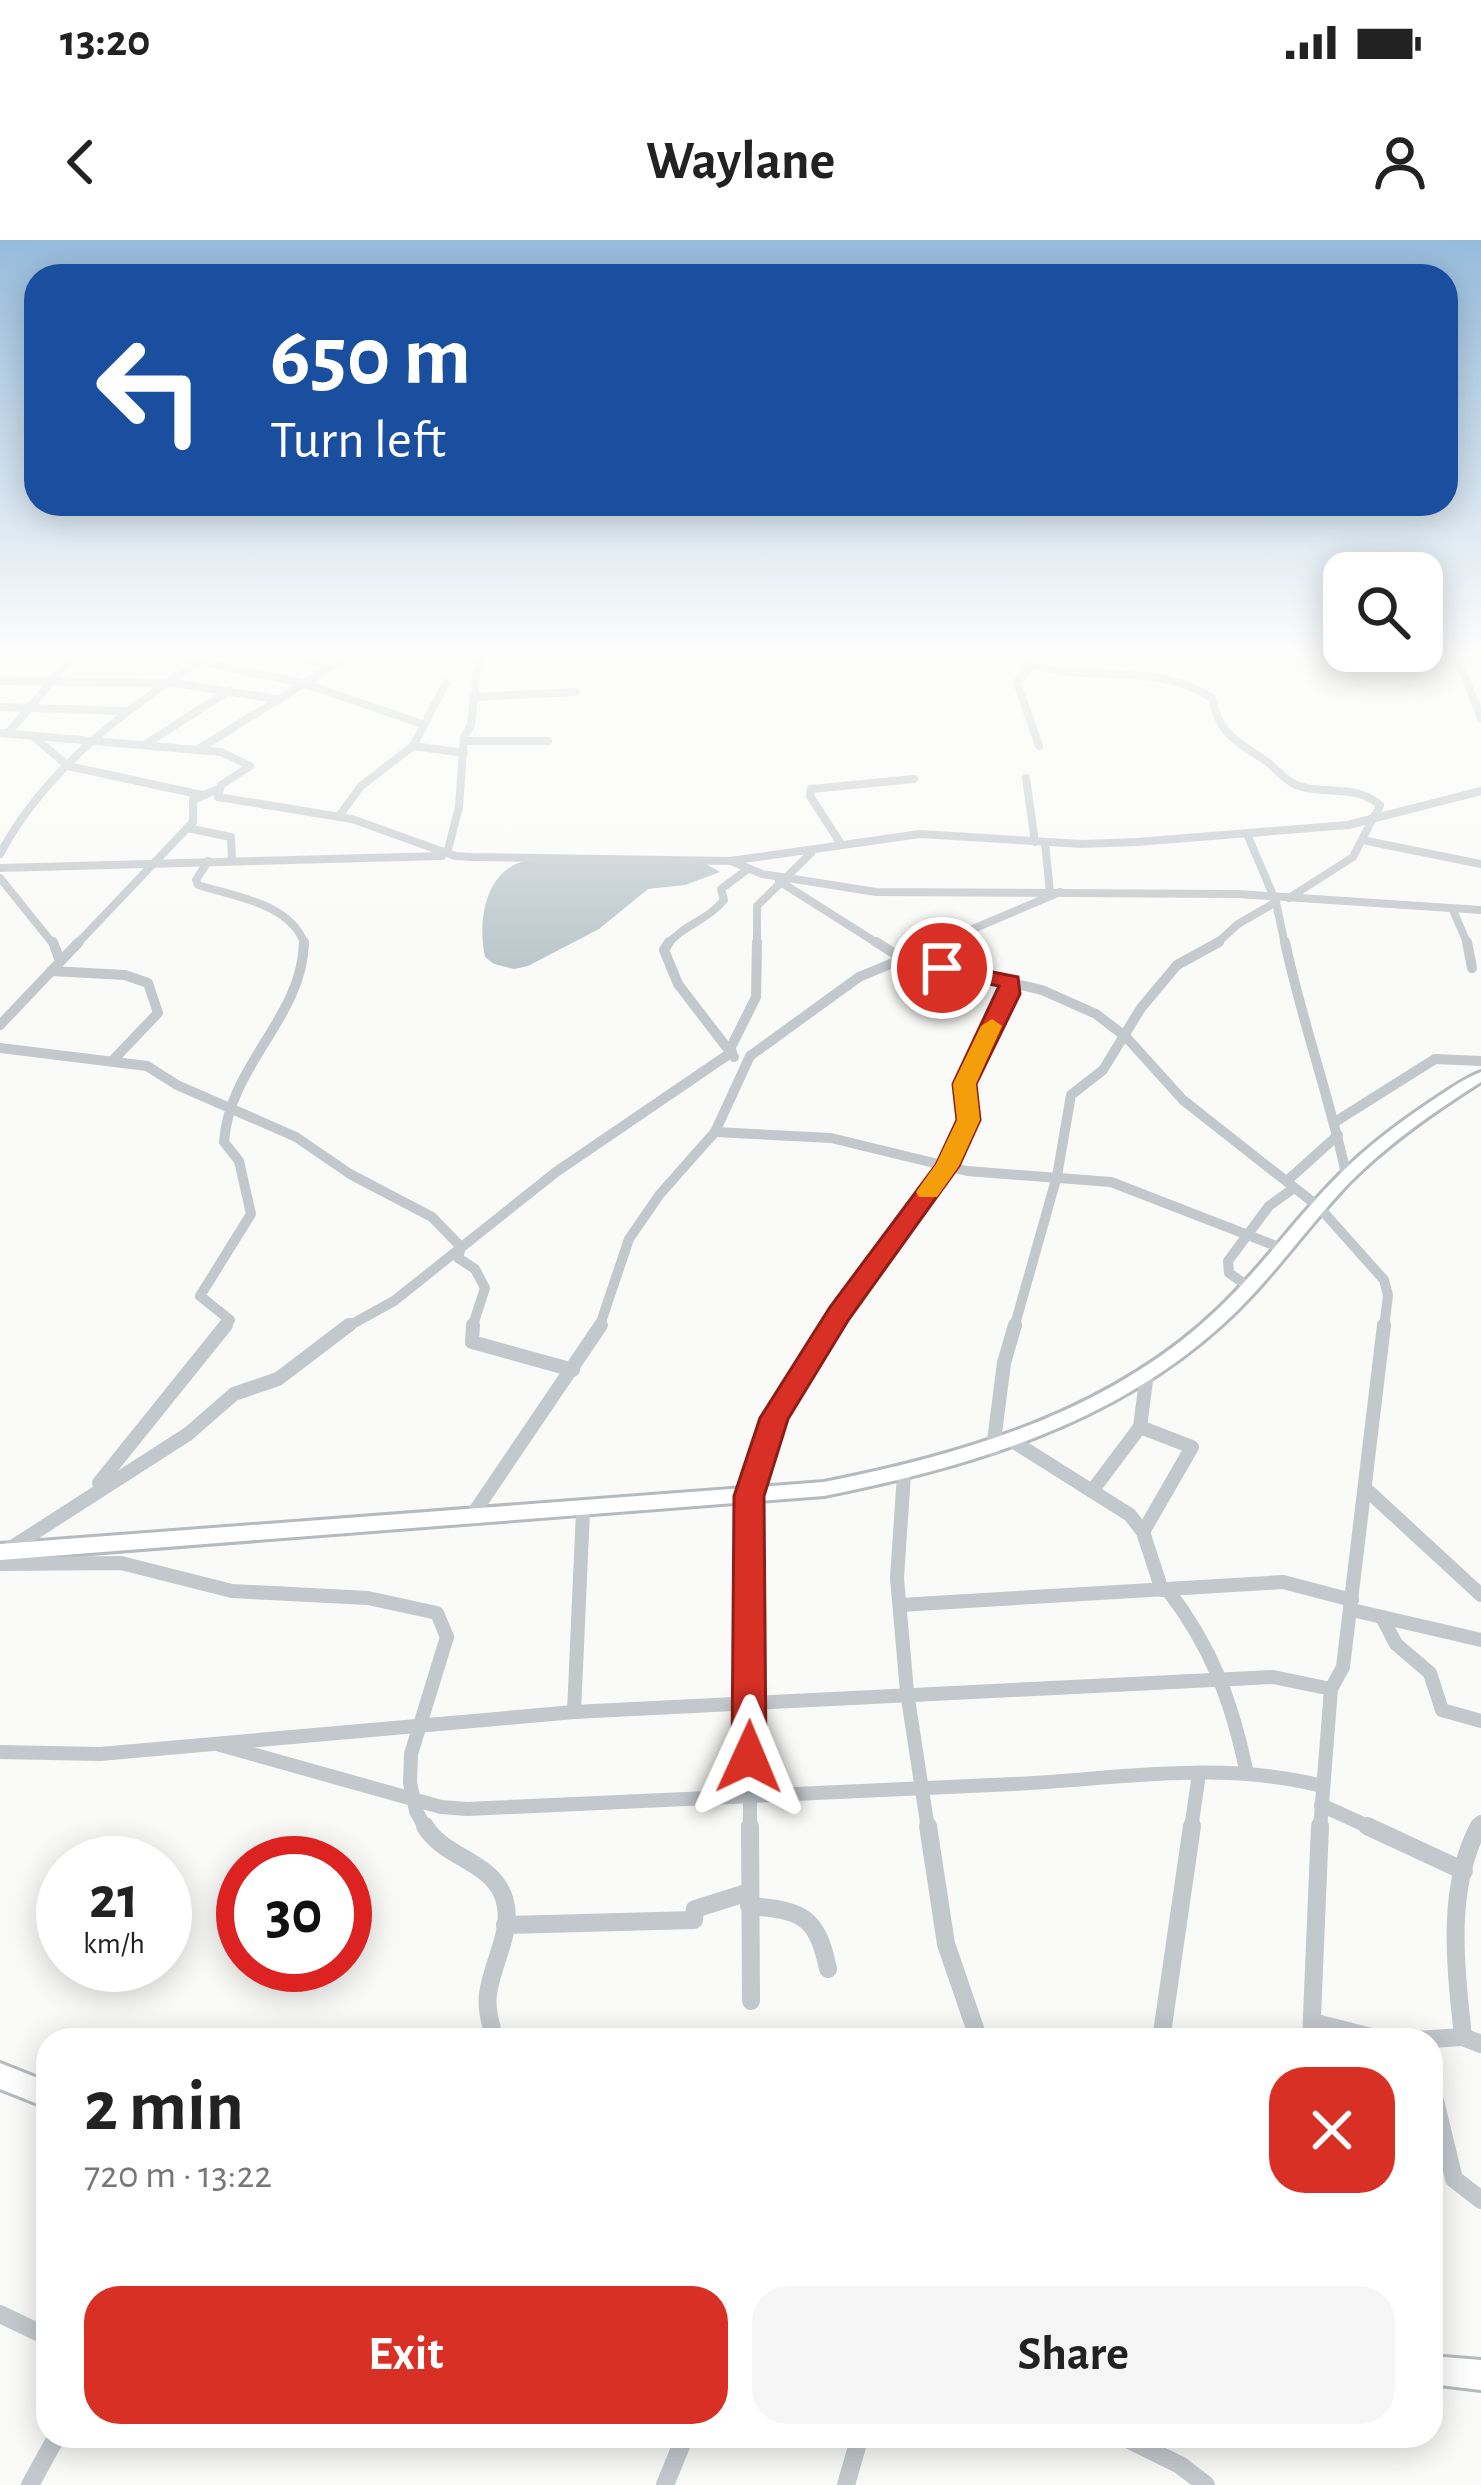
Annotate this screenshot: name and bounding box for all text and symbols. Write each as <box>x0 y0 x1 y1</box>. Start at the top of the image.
text: 13:20 <box>60 19 151 64</box>
icon: back <box>48 129 114 195</box>
icon: person <box>1367 129 1433 195</box>
text: Waylane <box>646 135 835 189</box>
icon: left <box>72 312 228 468</box>
text: 650 m <box>270 316 471 400</box>
text: Turn left <box>270 414 446 468</box>
map controls <box>1323 552 1443 672</box>
button: search <box>1323 552 1443 672</box>
pin <box>891 917 993 1019</box>
icon: arrive <box>909 935 975 1001</box>
position arrow <box>686 1694 812 1820</box>
speed limit sign: 30 <box>216 1836 372 1992</box>
text: 21 <box>89 1869 139 1929</box>
text: km/h <box>83 1929 145 1959</box>
button: close <box>1269 2067 1395 2193</box>
text: 2 min <box>84 2071 244 2143</box>
text: 720 m · 13:22 <box>84 2156 272 2195</box>
button: Exit <box>84 2286 728 2424</box>
button: Share <box>752 2286 1395 2424</box>

